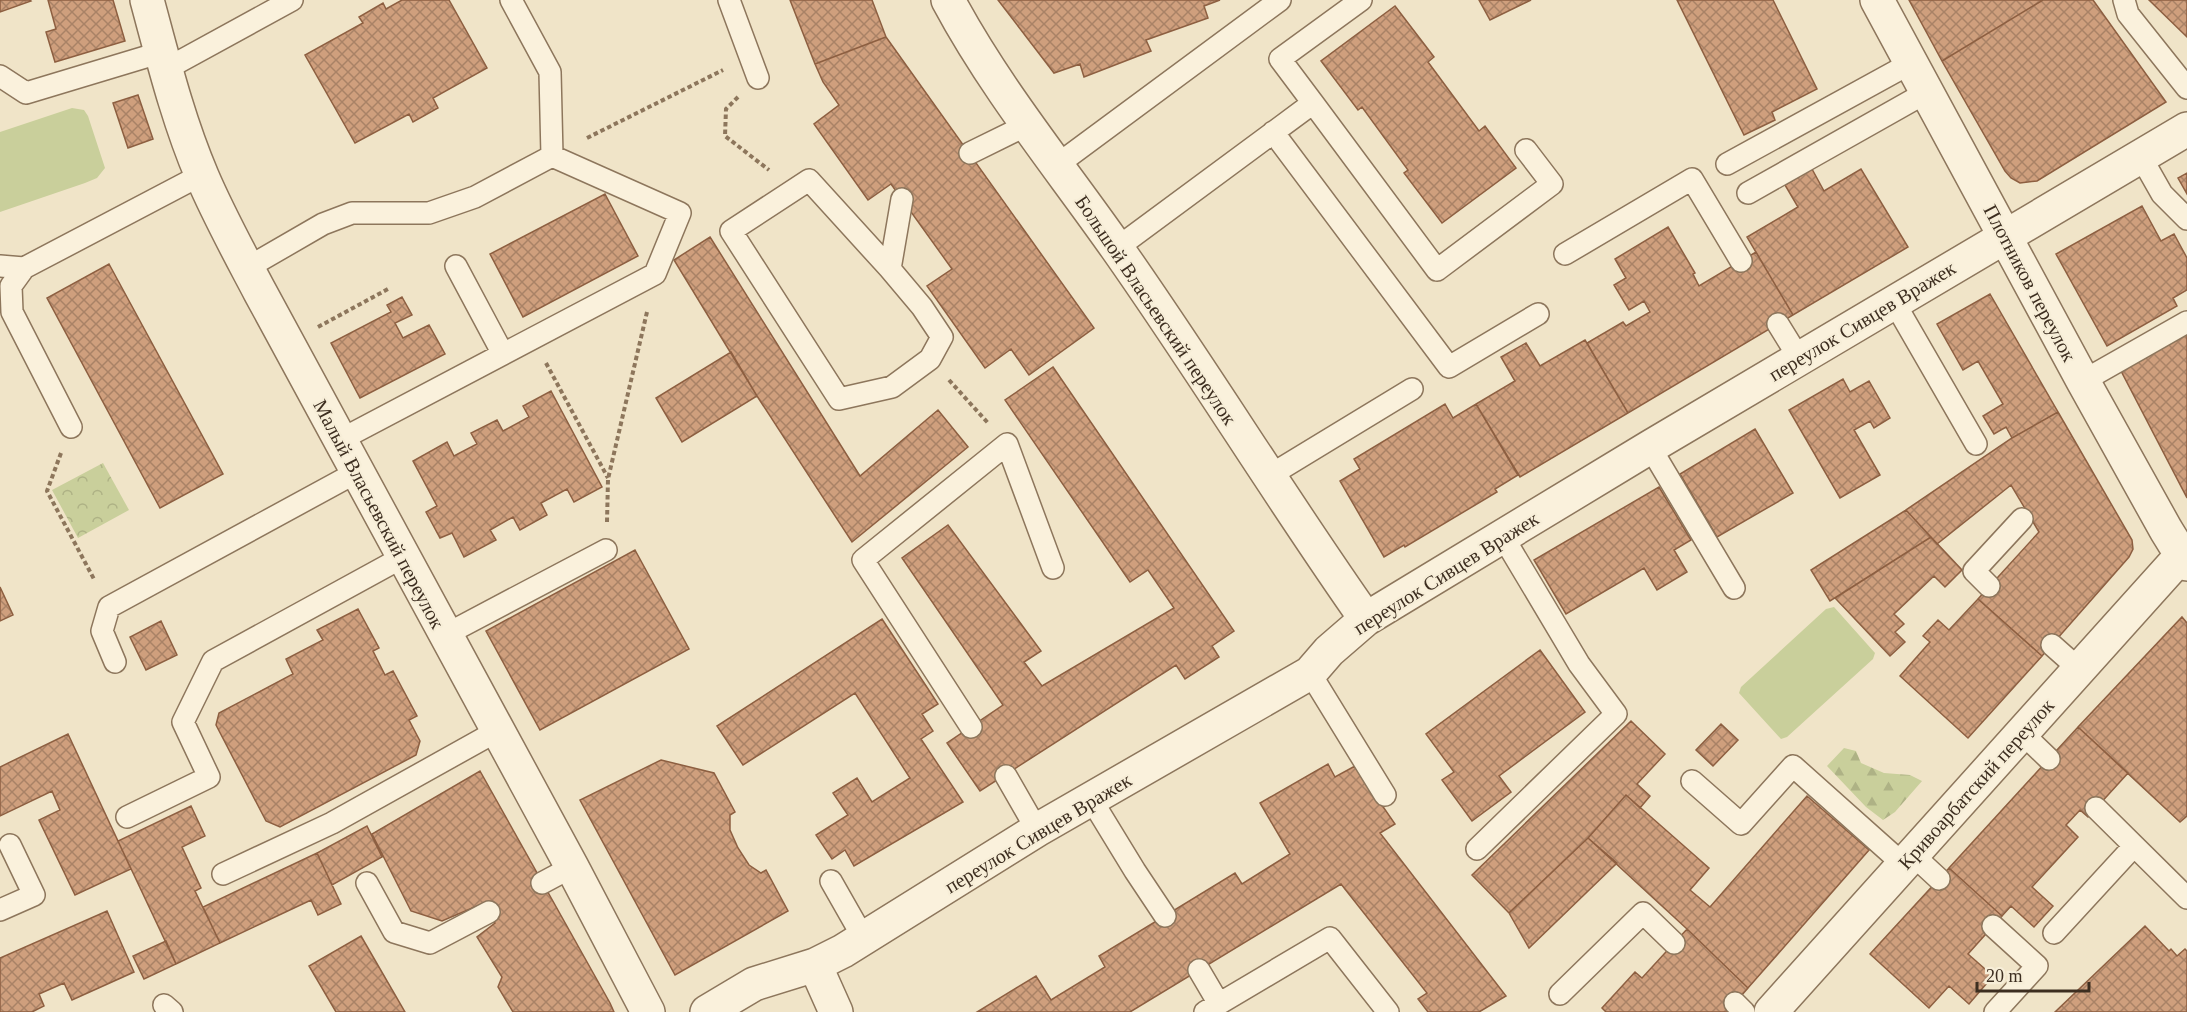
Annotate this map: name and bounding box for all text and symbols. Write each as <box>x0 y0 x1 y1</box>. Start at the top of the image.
street label: Большой Власьевский переулок <box>1070 191 1241 430</box>
street label: Плотников переулок <box>1979 201 2081 366</box>
street label: переулок Сивцев Вражек <box>1765 256 1960 386</box>
street label: Малый Власьевский переулок <box>308 396 449 633</box>
street label: переулок Сивцев Вражек <box>1350 507 1543 640</box>
street label: Кривоарбатский переулок <box>1894 694 2059 874</box>
street label: переулок Сивцев Вражек <box>941 768 1136 898</box>
scale bar <box>1977 955 2090 993</box>
text: 20 m <box>1986 966 2023 986</box>

